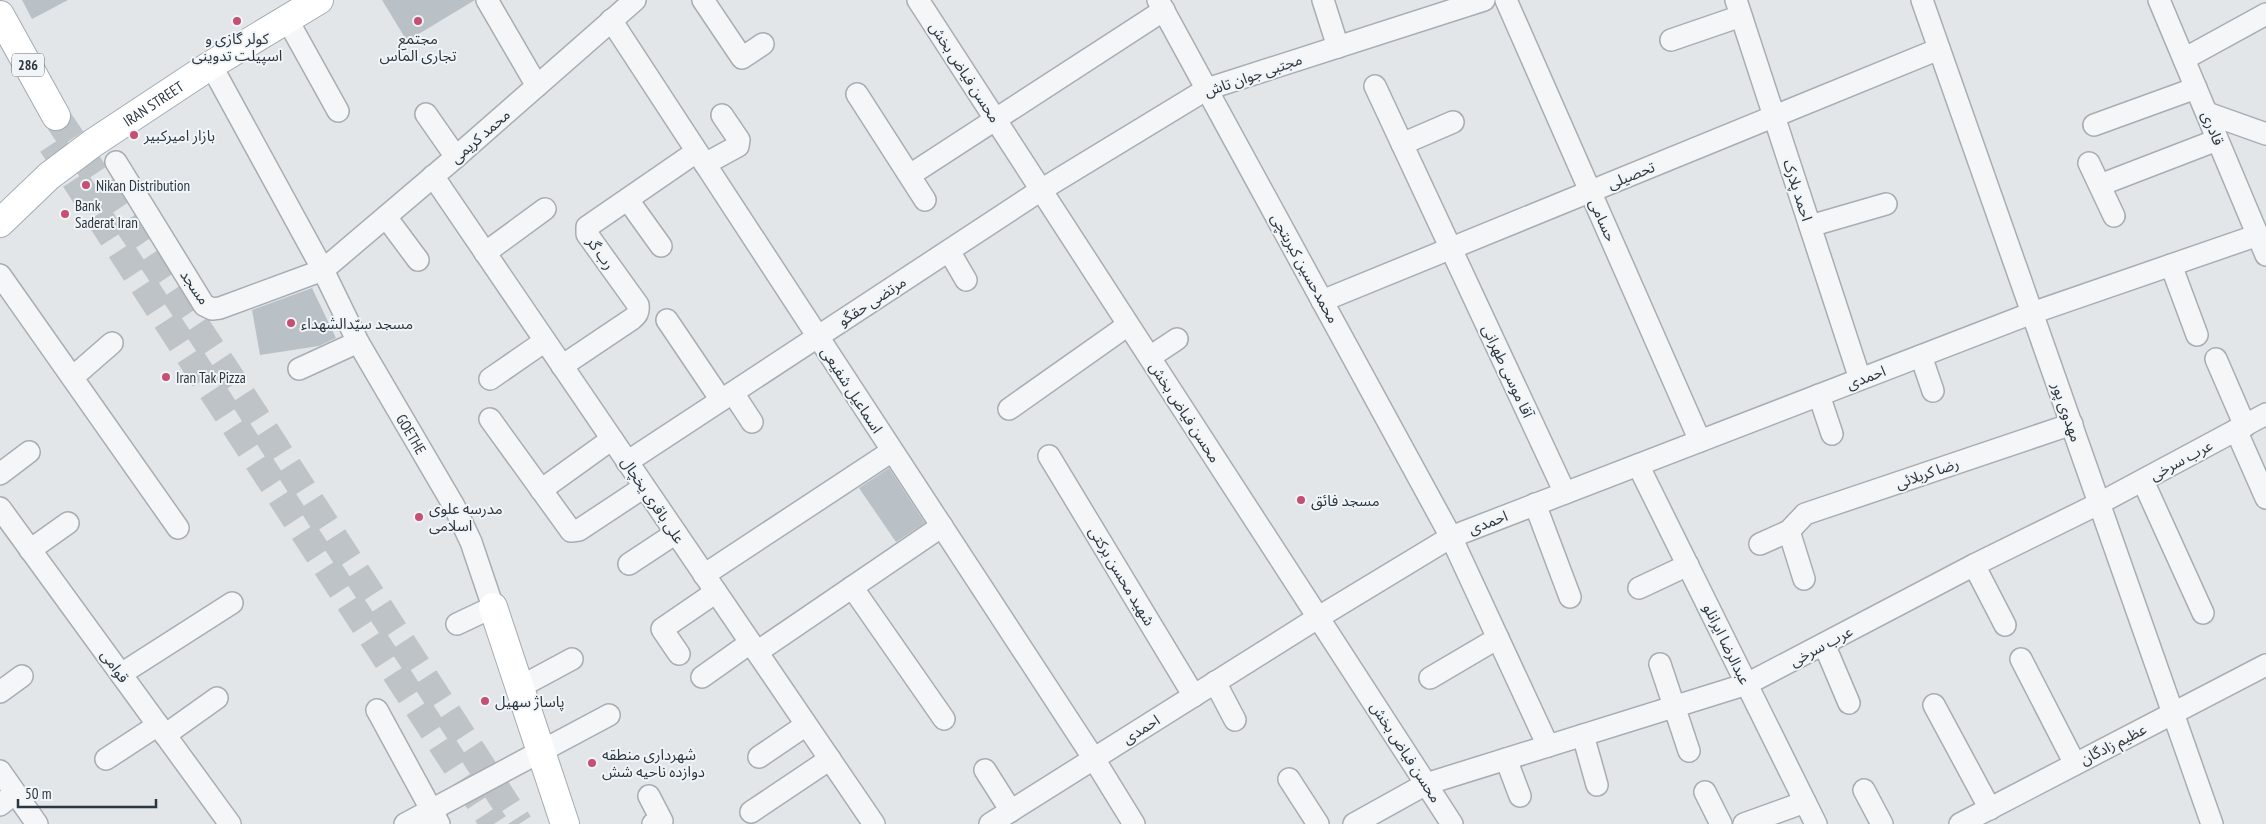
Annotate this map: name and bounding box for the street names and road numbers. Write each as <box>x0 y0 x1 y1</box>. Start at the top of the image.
street label: محسن فیاض بخش <box>925 18 1005 126</box>
street label: مجتبی جوان تاش <box>1202 49 1304 101</box>
road number: 286 <box>12 54 44 76</box>
street label: IRAN STREET <box>119 76 187 130</box>
street label: محمد کریمی <box>446 105 514 167</box>
street label: قادرى <box>2198 108 2228 148</box>
street label: تحصیلی <box>1605 157 1657 193</box>
street label: احمد پلارک <box>1778 157 1817 224</box>
street label: حسامی <box>1585 196 1621 245</box>
street label: محمدحسین کبریتچی <box>1266 210 1343 327</box>
street label: رب گر <box>582 232 619 273</box>
street label: مسجد <box>176 266 214 308</box>
street label: مرتضی حقگو <box>834 272 910 330</box>
street label: آقا موسی طهرانی <box>1478 321 1538 421</box>
street label: اسماعیل شفیعی <box>817 343 887 437</box>
street label: محسن فیاض بخش <box>1145 358 1225 466</box>
street label: احمدی <box>1844 361 1888 393</box>
street label: مهدوی پور <box>2047 379 2086 445</box>
street label: GOETHE <box>393 410 431 457</box>
street label: عرب سرخی <box>2146 435 2216 484</box>
street label: علی باقری یخچال <box>616 453 689 548</box>
street label: رضا کربلائی <box>1893 453 1961 493</box>
street label: احمدی <box>1466 506 1510 538</box>
street label: شهید محسن برکتی <box>1085 523 1159 629</box>
street label: عبدالرضا ایرانلو <box>1699 600 1755 688</box>
street label: عرب سرخی <box>1786 621 1856 670</box>
street label: قوامی <box>97 646 134 686</box>
street label: محسن فیاض بخش <box>1366 698 1446 806</box>
street label: احمدی <box>1119 710 1163 748</box>
street label: عظیم زادگان <box>2077 719 2151 771</box>

